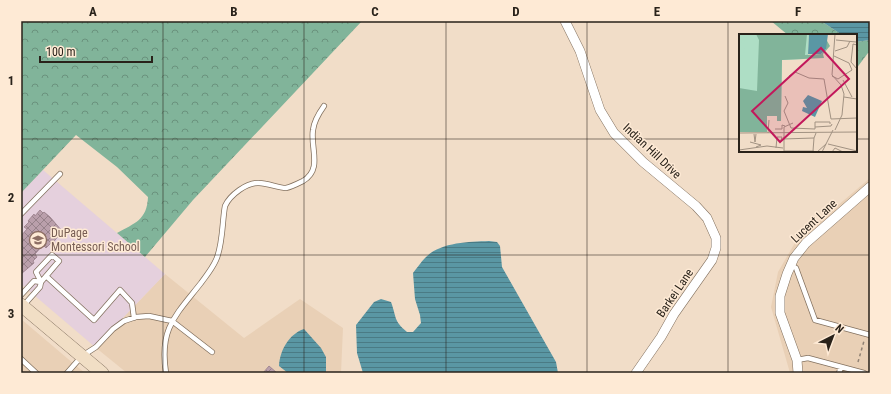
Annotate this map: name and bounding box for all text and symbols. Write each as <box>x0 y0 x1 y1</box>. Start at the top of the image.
text: A <box>89 4 97 19</box>
text: B <box>230 4 238 19</box>
text: C <box>371 4 379 19</box>
text: D <box>512 4 520 19</box>
text: E <box>654 4 661 19</box>
text: F <box>795 4 801 19</box>
inset map <box>739 34 857 152</box>
scale bar <box>40 38 152 64</box>
text: 100 m <box>46 45 76 59</box>
text: 1 <box>8 73 14 88</box>
street label: Indian Hill Drive <box>620 121 684 182</box>
text: 2 <box>8 190 15 205</box>
street label: Lucent Lane <box>788 196 840 246</box>
place label: DuPage Montessori School <box>51 226 140 254</box>
school or university icon: DuPage Montessori School <box>28 230 48 250</box>
street label: Barkei Lane <box>654 266 696 320</box>
text: 3 <box>8 306 14 321</box>
north arrow <box>813 316 853 356</box>
text: N <box>832 322 846 336</box>

